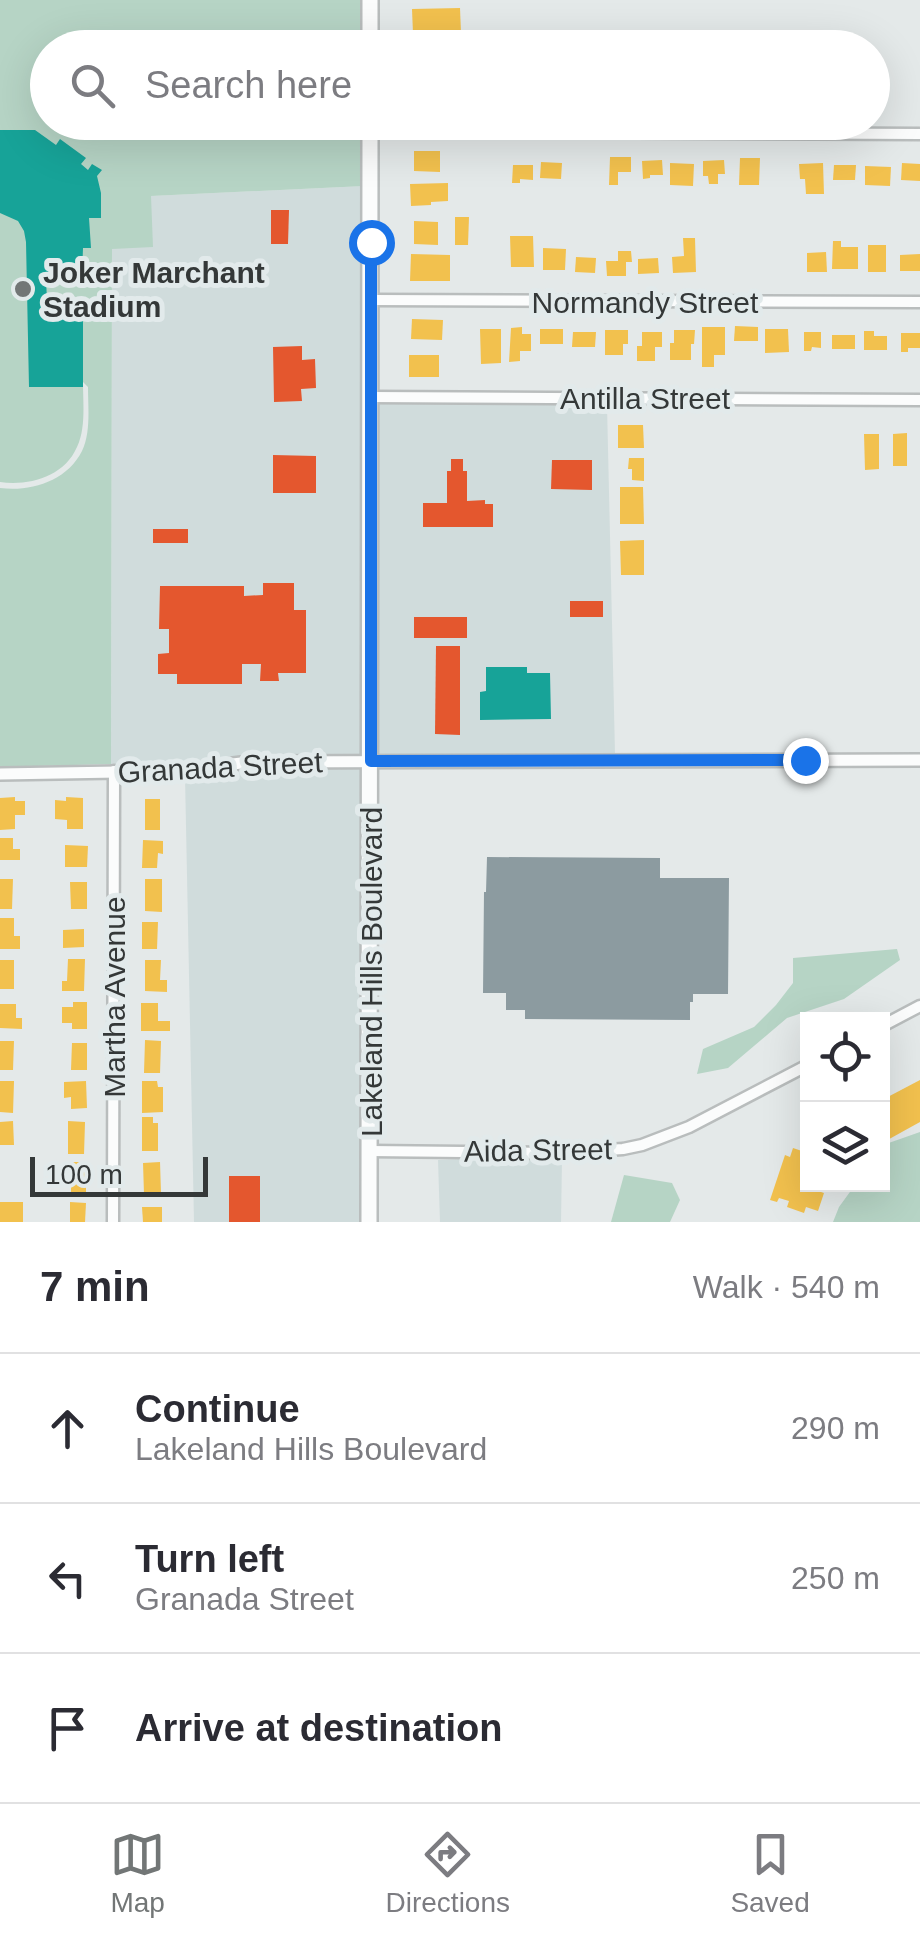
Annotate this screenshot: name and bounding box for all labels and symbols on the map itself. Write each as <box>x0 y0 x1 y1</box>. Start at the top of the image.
route start <box>349 220 395 266</box>
place label: Joker Marchant Stadium <box>43 256 265 323</box>
marker: Joker Marchant Stadium <box>12 278 34 300</box>
street label: Normandy Street <box>532 286 759 319</box>
street label: Antilla Street <box>560 382 731 415</box>
route end <box>783 738 829 784</box>
street label: Granada Street <box>117 745 324 789</box>
street label: Lakeland Hills Boulevard <box>355 807 388 1137</box>
street label: Martha Avenue <box>98 896 131 1098</box>
street label: Aida Street <box>464 1132 613 1168</box>
scale bar <box>30 1152 208 1196</box>

